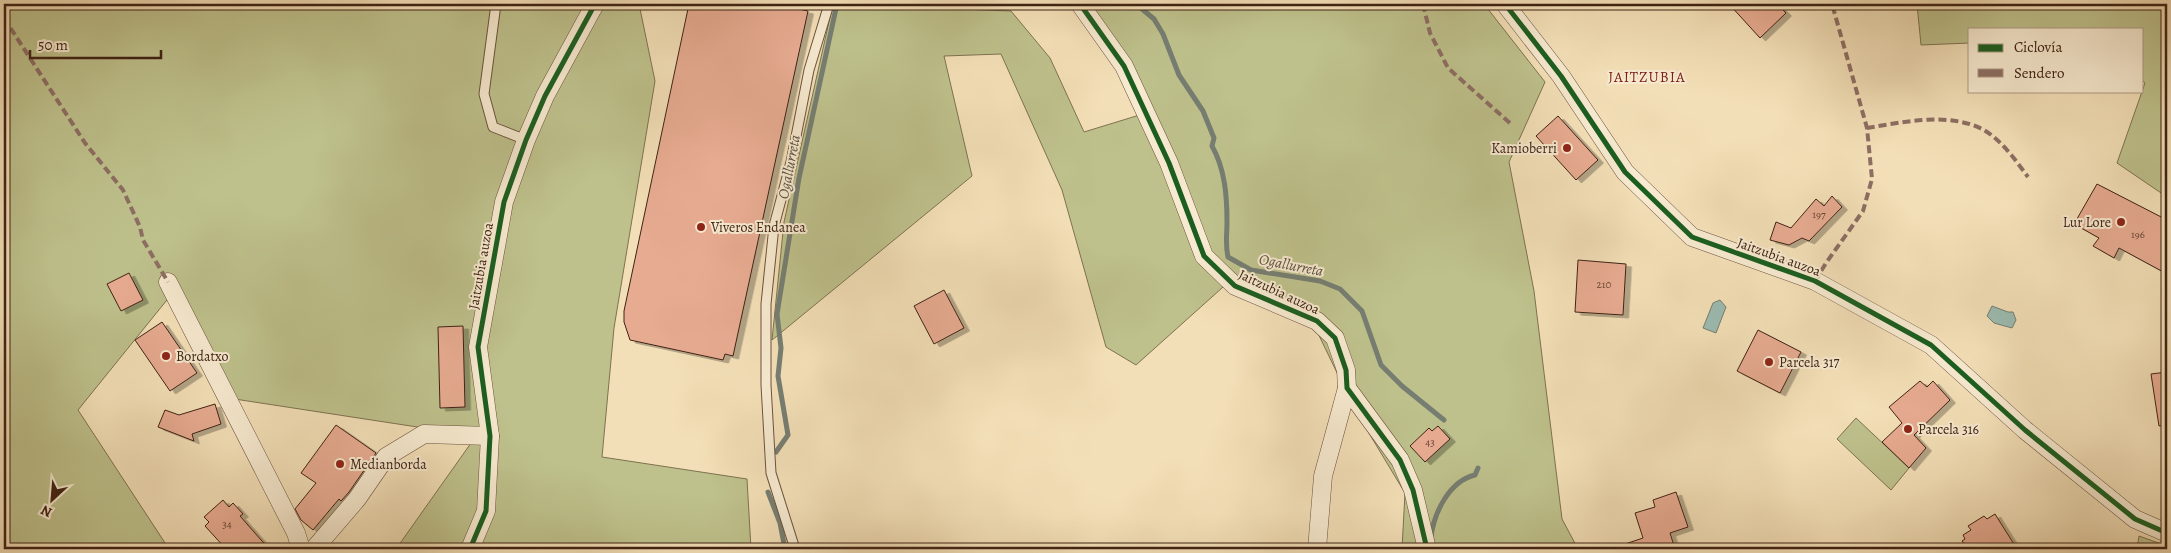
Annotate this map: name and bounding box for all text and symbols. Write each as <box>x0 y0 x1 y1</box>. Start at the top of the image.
scale bar <box>30 28 161 60</box>
legend <box>1968 28 2144 92</box>
text: 50 m <box>38 35 68 55</box>
text: Ciclovía <box>2014 37 2062 57</box>
text: Sendero <box>2014 63 2064 83</box>
district label: JAITZUBIA <box>1608 67 1686 87</box>
water label: Ogallurreta <box>773 133 805 201</box>
place label: Kamioberri <box>1491 139 1557 158</box>
marker: Kamioberri <box>1561 142 1573 154</box>
house number: 197 <box>1812 207 1826 222</box>
place label: Lur Lore <box>2063 213 2111 232</box>
marker: Lur Lore <box>2115 216 2127 228</box>
place label: Viveros Endanea <box>710 218 806 237</box>
street label: Jaitzubia auzoa <box>464 221 498 311</box>
marker: Viveros Endanea <box>695 221 707 233</box>
house number: 196 <box>2131 227 2145 242</box>
street label: Jaitzubia auzoa <box>1735 233 1824 281</box>
water label: Ogallurreta <box>1257 249 1325 281</box>
street label: Jaitzubia auzoa <box>1235 265 1323 319</box>
house number: 210 <box>1597 277 1612 292</box>
place label: Bordatxo <box>176 347 228 366</box>
marker: Bordatxo <box>160 350 172 362</box>
place label: Parcela 317 <box>1779 353 1840 372</box>
marker: Parcela 317 <box>1763 356 1775 368</box>
place label: Parcela 316 <box>1918 420 1979 439</box>
marker: Parcela 316 <box>1902 423 1914 435</box>
house number: 43 <box>1425 435 1435 450</box>
place label: Medianborda <box>350 455 427 474</box>
marker: Medianborda <box>334 458 346 470</box>
north arrow <box>28 476 78 526</box>
text: N <box>38 500 55 522</box>
house number: 34 <box>222 517 232 532</box>

